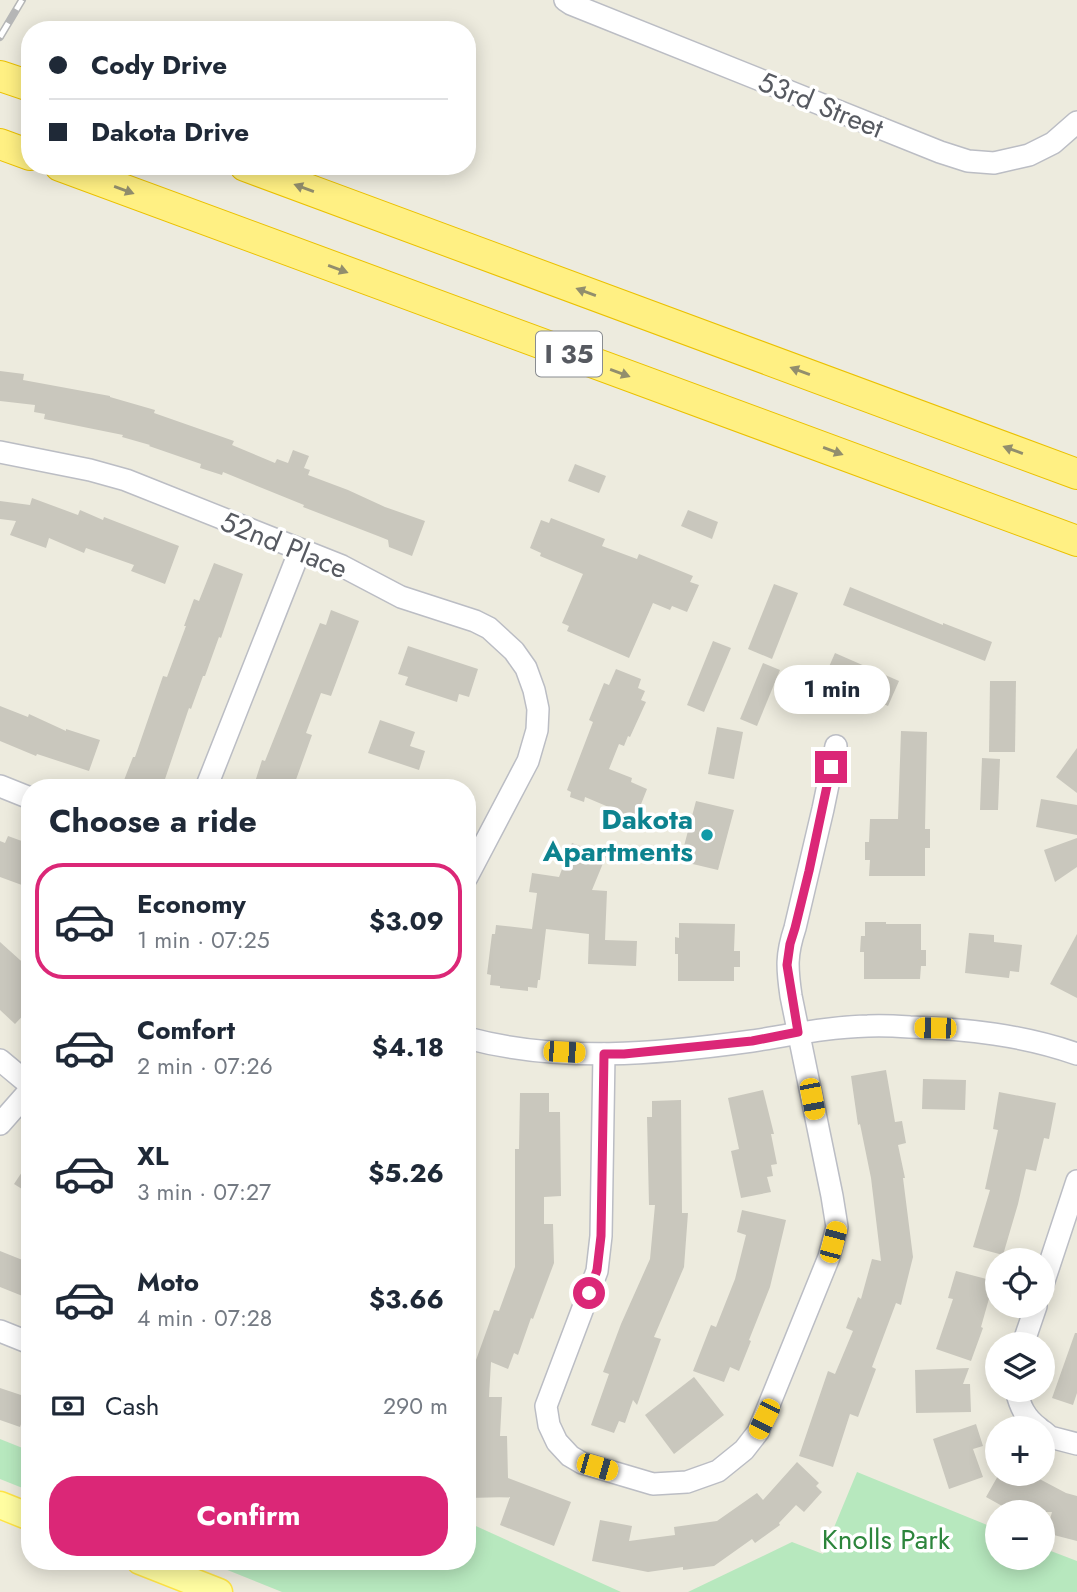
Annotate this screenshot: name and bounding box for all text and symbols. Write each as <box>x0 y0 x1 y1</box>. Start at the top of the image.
text: Cody Drive <box>91 46 227 84</box>
street label: 53rd Street <box>752 61 890 149</box>
text: Dakota Drive <box>91 113 249 151</box>
one-way arrow <box>293 182 314 193</box>
one-way arrow <box>114 185 135 196</box>
one-way arrow <box>327 263 348 274</box>
one-way arrow <box>576 287 597 298</box>
road number: I 35 <box>536 332 602 376</box>
one-way arrow <box>789 365 810 376</box>
one-way arrow <box>609 368 630 379</box>
one-way arrow <box>1002 444 1023 455</box>
one-way arrow <box>823 446 844 457</box>
street label: 52nd Place <box>214 501 354 589</box>
callout: 1 min <box>773 666 889 714</box>
text: 1 min <box>803 672 861 706</box>
route end <box>815 751 847 783</box>
text: Choose a ride <box>49 798 257 844</box>
place label: Dakota Apartments <box>542 799 693 872</box>
marker: Dakota Apartments <box>699 827 715 843</box>
text: Economy <box>137 885 246 923</box>
icon: car <box>53 890 116 953</box>
text: $3.09 <box>369 902 444 940</box>
text: 1 min · 07:25 <box>137 923 270 957</box>
text: Comfort <box>137 1011 235 1049</box>
icon: car <box>53 1016 116 1079</box>
car <box>914 1017 957 1039</box>
text: $4.18 <box>372 1028 444 1066</box>
car <box>543 1040 586 1064</box>
text: 2 min · 07:26 <box>137 1049 273 1083</box>
car <box>798 1076 827 1122</box>
text: XL <box>137 1137 169 1175</box>
icon: car <box>53 1142 116 1205</box>
text: $5.26 <box>368 1154 444 1192</box>
text: 3 min · 07:27 <box>137 1175 271 1209</box>
car <box>818 1219 849 1265</box>
map controls <box>985 1248 1055 1570</box>
button: locate <box>985 1248 1055 1318</box>
text: Moto <box>137 1263 199 1301</box>
icon: car <box>53 1268 116 1331</box>
route start <box>573 1277 605 1309</box>
text: $3.66 <box>369 1280 444 1318</box>
text: 4 min · 07:28 <box>137 1301 272 1335</box>
button: layers <box>985 1332 1055 1402</box>
icon: cash <box>49 1387 87 1425</box>
text: Cash <box>105 1387 159 1425</box>
text: 290 m <box>383 1389 448 1423</box>
car <box>746 1396 783 1442</box>
button: + <box>985 1416 1055 1486</box>
car <box>574 1451 621 1483</box>
button: Confirm <box>49 1476 448 1556</box>
button: − <box>985 1500 1055 1570</box>
park label: Knolls Park <box>822 1519 951 1560</box>

